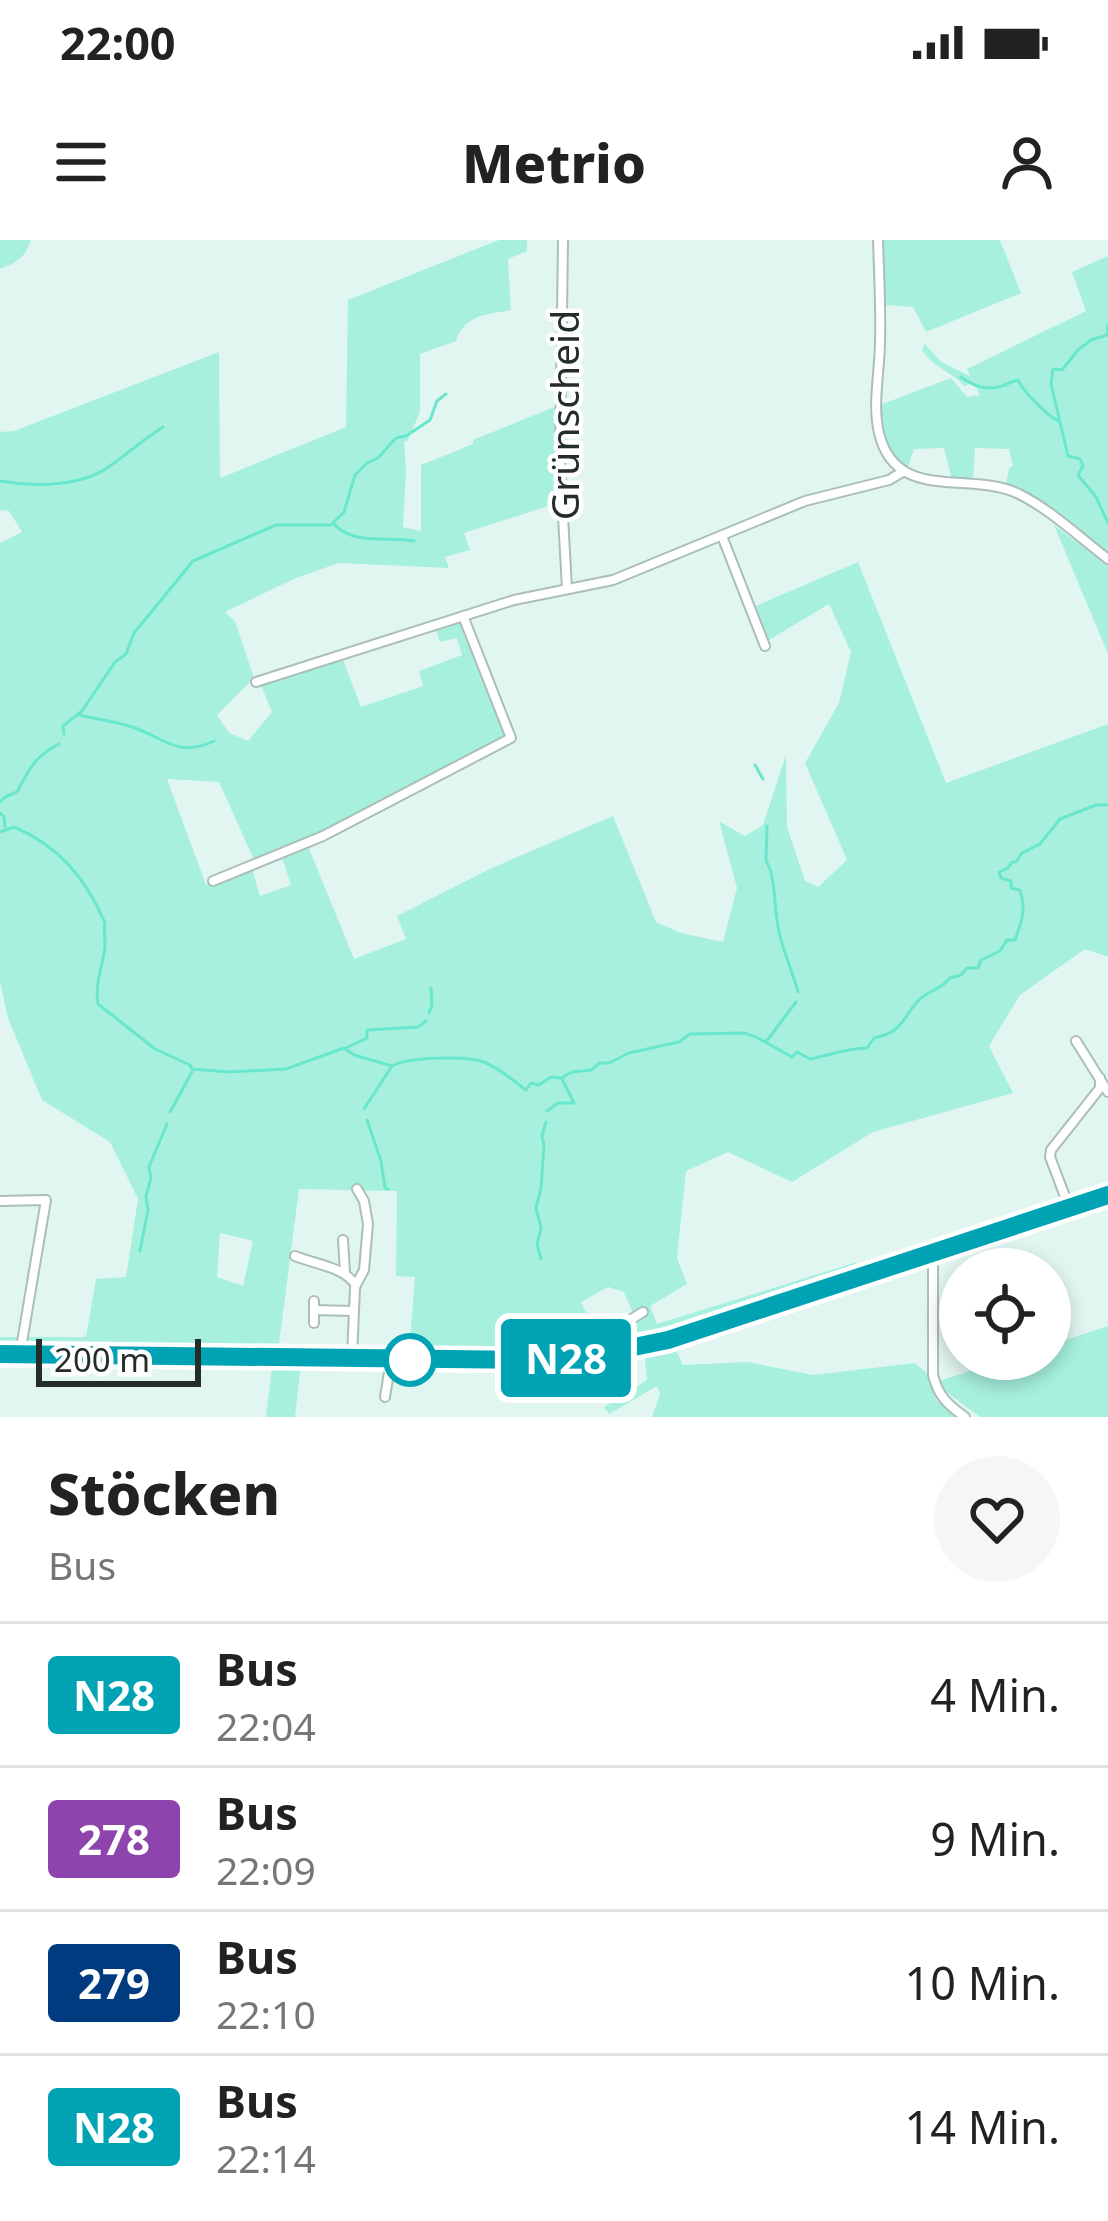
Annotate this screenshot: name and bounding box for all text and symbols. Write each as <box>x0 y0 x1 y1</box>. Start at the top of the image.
text: 22:00 <box>60 12 176 73</box>
text: Metrio <box>462 125 646 199</box>
icon: menu <box>48 129 114 195</box>
icon: person <box>994 129 1060 195</box>
street label: Grünscheid <box>537 310 590 520</box>
map controls <box>939 1248 1071 1380</box>
button: locate <box>939 1248 1071 1380</box>
line badge: N28 <box>497 1319 635 1397</box>
text: N28 <box>525 1329 607 1386</box>
scale bar <box>36 1333 201 1386</box>
unlabelled marker <box>385 1335 435 1385</box>
text: 200 m <box>54 1337 150 1382</box>
text: Stöcken <box>48 1454 280 1532</box>
button: heart <box>934 1456 1060 1582</box>
text: Bus <box>48 1538 116 1591</box>
text: Bus <box>216 1638 298 1699</box>
text: 4 Min. <box>930 1664 1060 1725</box>
text: N28 <box>73 1666 155 1723</box>
text: 22:04 <box>216 1699 316 1752</box>
text: Bus <box>216 1782 298 1843</box>
text: 9 Min. <box>930 1808 1060 1869</box>
text: 278 <box>78 1810 150 1867</box>
text: 22:09 <box>216 1843 316 1896</box>
text: Bus <box>216 1926 298 1987</box>
text: 10 Min. <box>905 1952 1060 2013</box>
text: 279 <box>78 1954 150 2011</box>
text: 22:10 <box>216 1987 316 2040</box>
text: Bus <box>216 2070 298 2131</box>
text: 14 Min. <box>905 2096 1060 2157</box>
text: N28 <box>73 2098 155 2155</box>
text: 22:14 <box>216 2131 316 2184</box>

